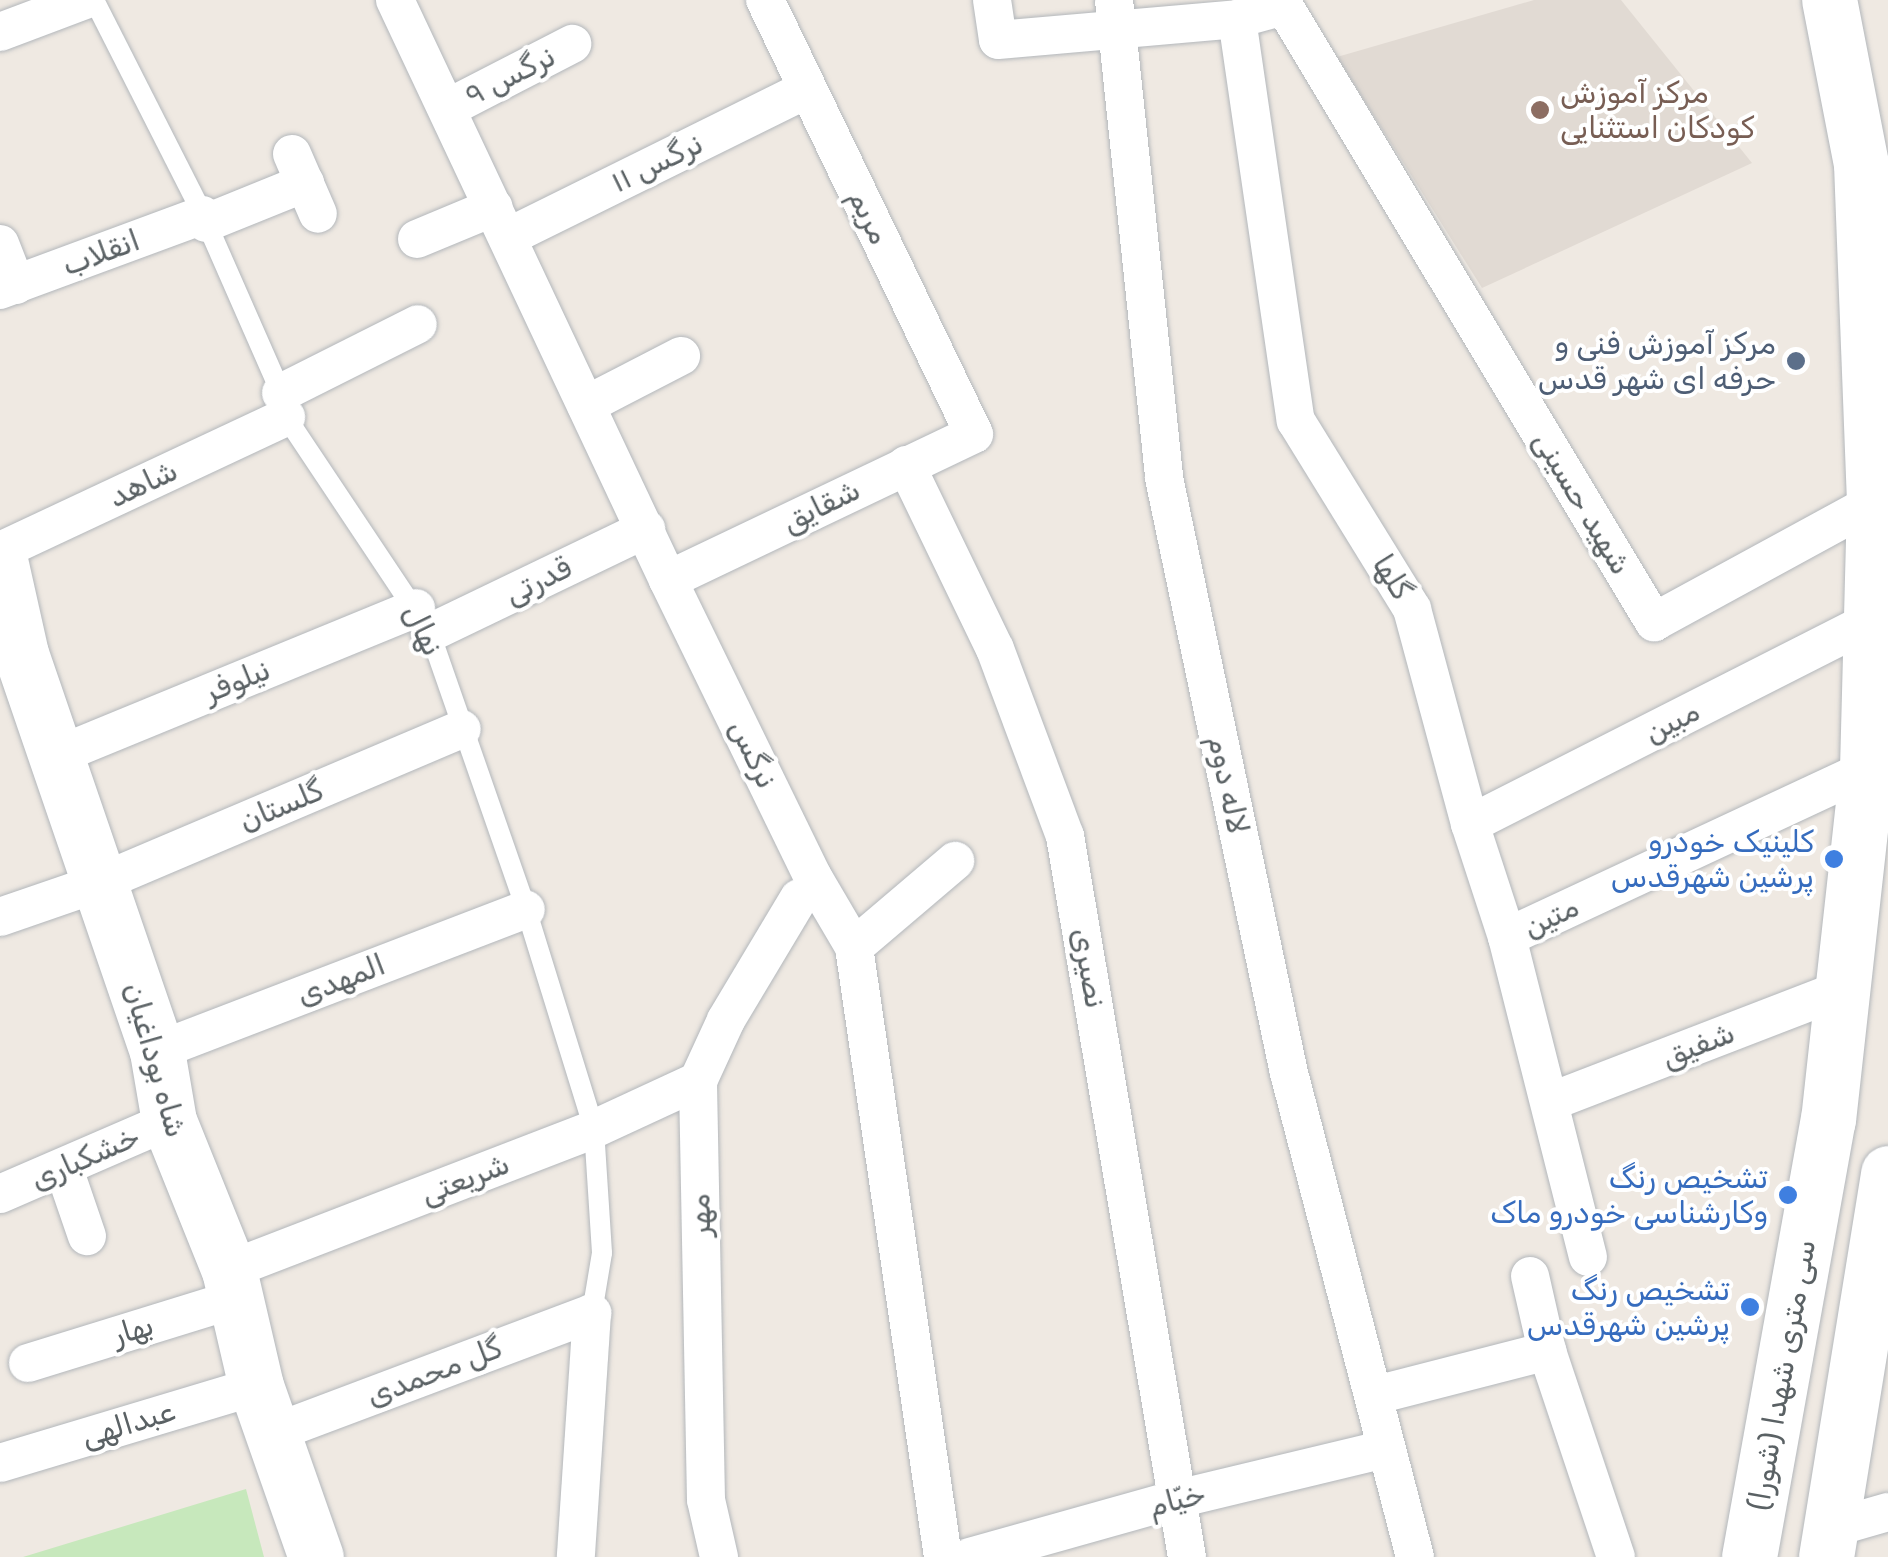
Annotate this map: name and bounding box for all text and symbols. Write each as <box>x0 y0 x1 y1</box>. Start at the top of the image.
street label: نرگس ۹ <box>459 38 561 114</box>
place label: مرکز آموزش کودکان استثنایی <box>1560 75 1754 146</box>
marker: مرکز آموزش کودکان استثنایی <box>1529 99 1551 121</box>
street label: نرگس ۱۱ <box>605 125 709 201</box>
street label: مریم <box>840 184 898 250</box>
street label: انقلاب <box>57 222 145 284</box>
place label: مرکز آموزش فنی و حرفه ای شهر قدس <box>1538 326 1776 396</box>
marker: مرکز آموزش فنی و حرفه ای شهر قدس <box>1785 350 1807 372</box>
street label: شهید حسینی <box>1525 425 1639 581</box>
street label: شاهد <box>103 452 183 516</box>
street label: شقایق <box>776 472 866 540</box>
street label: گلها <box>1365 548 1419 606</box>
street label: قدرتی <box>499 549 577 613</box>
street label: نهال <box>395 598 451 662</box>
street label: نیلوفر <box>199 651 275 711</box>
street label: مبین <box>1639 693 1705 751</box>
street label: نرگس <box>721 714 785 794</box>
street label: لاله دوم <box>1200 733 1256 837</box>
street label: گلستان <box>234 772 328 840</box>
place label: کلینیک خودرو پرشین شهرقدس <box>1611 824 1814 894</box>
marker: کلینیک خودرو پرشین شهرقدس <box>1823 848 1845 870</box>
street label: متین <box>1518 889 1584 945</box>
street label: نصیری <box>1064 925 1114 1011</box>
street label: المهدی <box>292 947 390 1013</box>
street label: شاه بوداغیان <box>116 978 194 1142</box>
street label: شفیق <box>1656 1015 1740 1075</box>
street label: خشکباری <box>25 1118 145 1198</box>
street label: شریعتی <box>415 1146 515 1212</box>
place label: تشخیص رنگ وکارشناسی خودرو ماک <box>1490 1160 1768 1230</box>
marker: تشخیص رنگ وکارشناسی خودرو ماک <box>1777 1184 1799 1206</box>
street label: مهر <box>682 1193 718 1237</box>
street label: سی متری شهدا (شورا) <box>1740 1237 1824 1513</box>
place label: تشخیص رنگ پرشین شهرقدس <box>1527 1272 1730 1342</box>
marker: تشخیص رنگ پرشین شهرقدس <box>1739 1296 1761 1318</box>
street label: بهار <box>108 1307 158 1353</box>
street label: گل محمدی <box>361 1330 507 1414</box>
street label: عبدالهی <box>77 1393 179 1455</box>
street label: خیّام <box>1145 1475 1209 1525</box>

